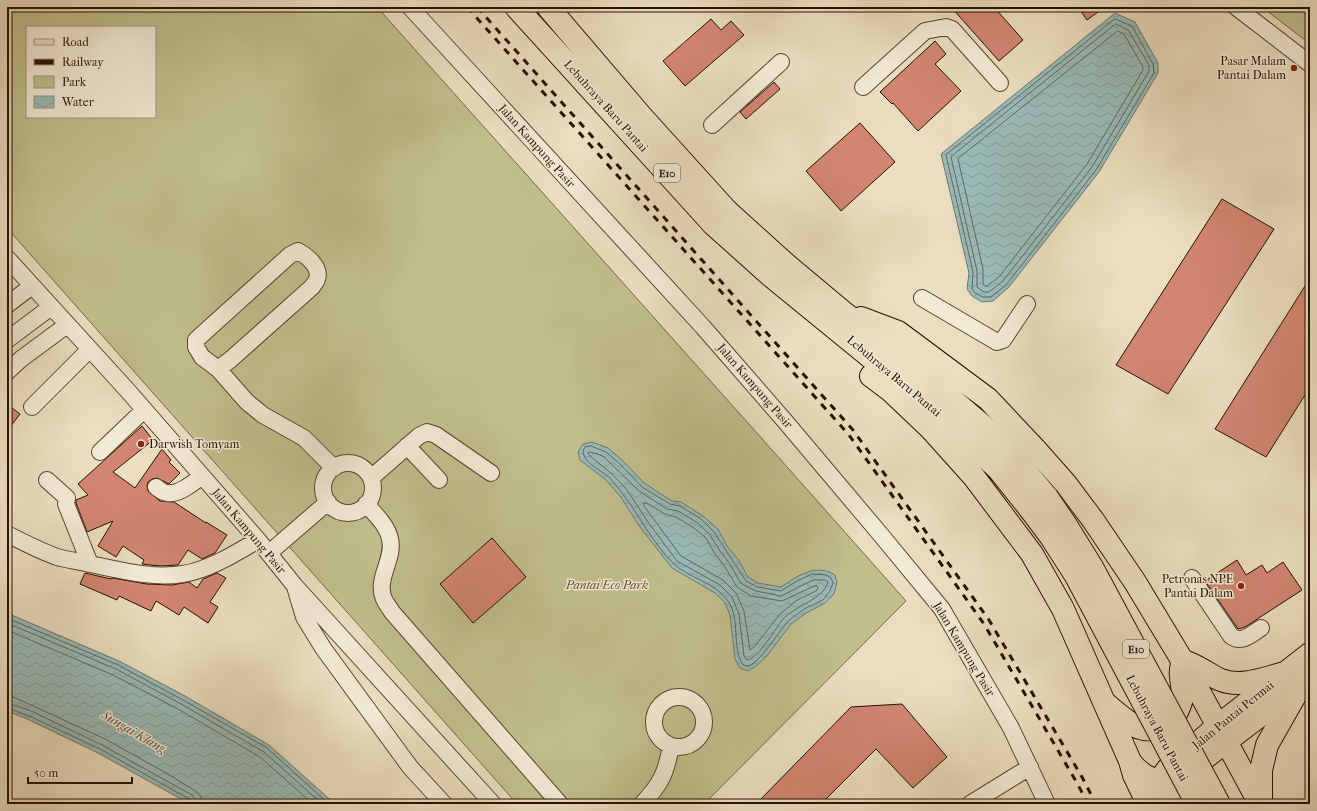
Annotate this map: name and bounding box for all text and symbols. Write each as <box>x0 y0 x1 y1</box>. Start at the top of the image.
legend <box>26 26 156 118</box>
text: Road <box>62 35 89 49</box>
place label: Pasar Malam Pantai Dalam <box>1217 54 1286 82</box>
text: Railway <box>62 55 104 69</box>
street label: Lebuhraya Baru Pantai <box>561 57 651 155</box>
marker: Pasar Malam Pantai Dalam <box>1289 63 1299 73</box>
text: Park <box>62 75 87 89</box>
text: Water <box>61 95 95 109</box>
street label: Jalan Kampung Pasir <box>495 101 579 191</box>
road number: E10 <box>654 164 680 182</box>
street label: Lebuhraya Baru Pantai <box>844 333 944 420</box>
street label: Jalan Kampung Pasir <box>714 340 796 432</box>
place label: Darwish Tomyam <box>149 437 239 451</box>
marker: Darwish Tomyam <box>136 439 146 449</box>
street label: Jalan Kampung Pasir <box>208 485 289 577</box>
place label: Petronas NPE Pantai Dalam <box>1162 572 1233 600</box>
park label: Pantai Eco Park <box>565 578 648 592</box>
marker: Petronas NPE Pantai Dalam <box>1236 581 1246 591</box>
street label: Jalan Kampung Pasir <box>930 598 998 699</box>
road number: E10 <box>1123 640 1149 658</box>
street label: Lebuhraya Baru Pantai <box>1123 672 1191 784</box>
street label: Jalan Pantai Permai <box>1189 678 1277 753</box>
water label: Sungai Klang <box>98 707 169 756</box>
scale bar <box>28 759 132 785</box>
text: 50 m <box>34 766 58 780</box>

